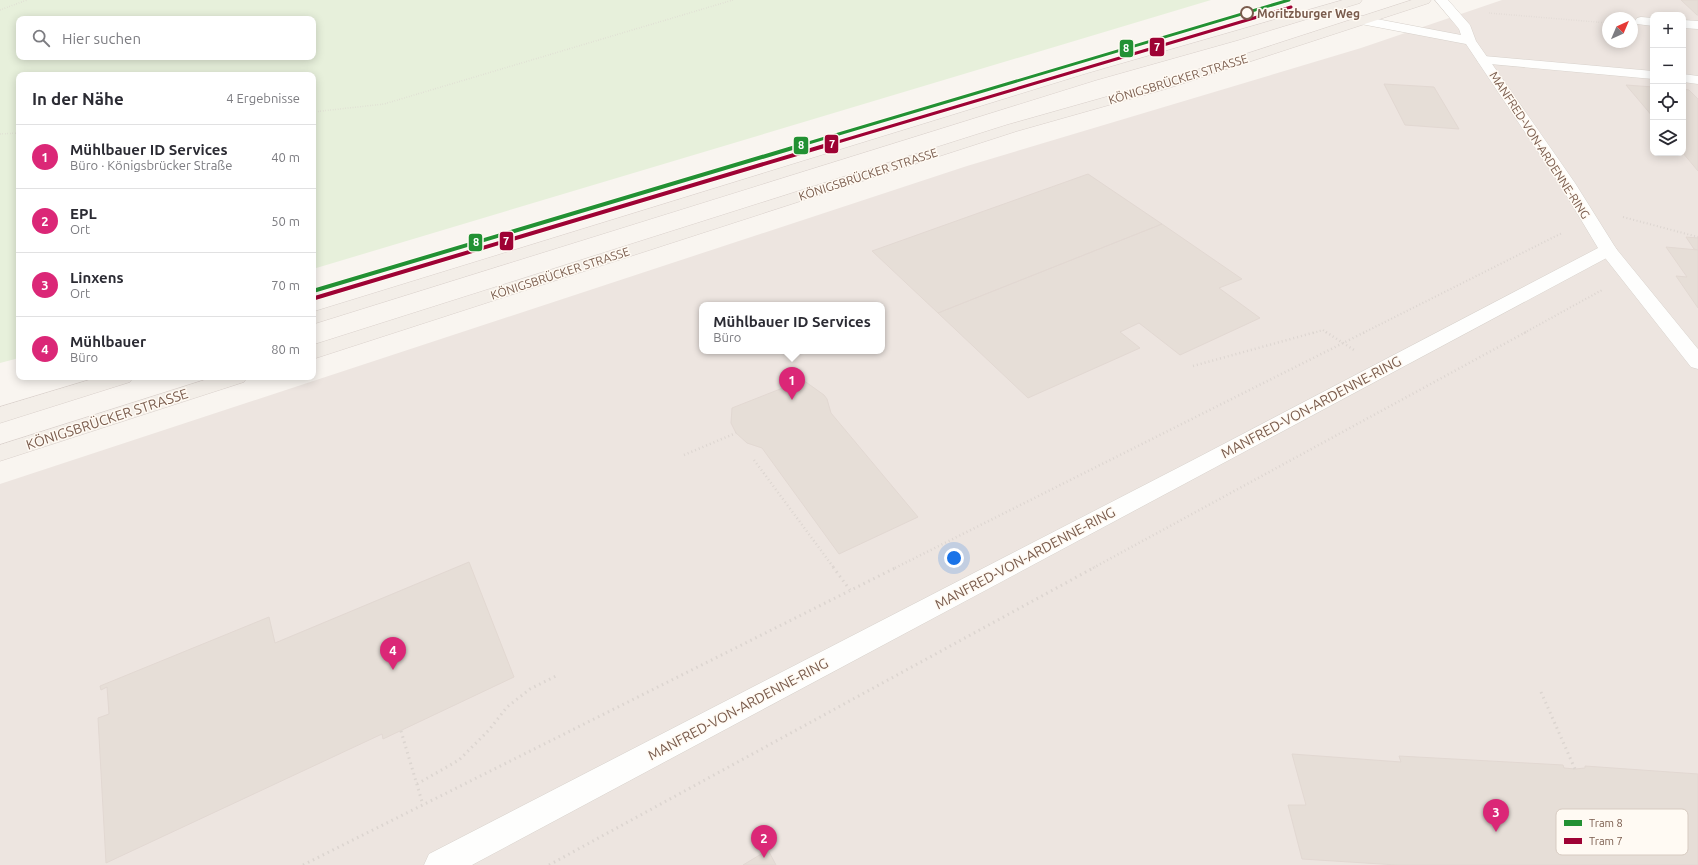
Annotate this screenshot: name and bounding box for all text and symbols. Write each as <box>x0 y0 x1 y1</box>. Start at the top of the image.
marker: Moritzburger Weg <box>1240 6 1254 20</box>
place label: Moritzburger Weg <box>1257 7 1360 20</box>
north arrow <box>1602 12 1638 48</box>
map controls <box>1650 12 1686 156</box>
button: + <box>1650 12 1686 48</box>
search box <box>16 16 316 60</box>
icon: search <box>30 27 52 49</box>
text: Hier suchen <box>62 30 141 47</box>
line badge: 7 <box>1149 37 1165 57</box>
line badge: 8 <box>1119 39 1134 58</box>
text: 7 <box>1154 41 1160 53</box>
text: 8 <box>1123 42 1129 54</box>
button: − <box>1650 48 1686 84</box>
street label: KÖNIGSBRÜCKER STRASSE <box>1107 51 1250 106</box>
street label: MANFRED-VON-ARDENNE-RING <box>1487 69 1593 221</box>
button: locate <box>1650 84 1686 120</box>
text: In der Nähe <box>32 89 124 108</box>
text: 4 Ergebnisse <box>226 91 300 105</box>
button: layers <box>1650 120 1686 156</box>
line badge: 7 <box>824 134 839 154</box>
line badge: 8 <box>793 136 809 155</box>
text: 7 <box>829 138 835 150</box>
text: 8 <box>798 139 804 151</box>
text: Mühlbauer ID Services <box>70 141 227 158</box>
street label: KÖNIGSBRÜCKER STRASSE <box>797 145 939 203</box>
text: 1 <box>41 150 49 164</box>
text: 40 m <box>271 150 300 164</box>
text: Büro · Königsbrücker Straße <box>70 158 232 172</box>
text: EPL <box>70 205 97 222</box>
text: 2 <box>41 214 49 228</box>
text: 50 m <box>271 214 300 228</box>
text: Ort <box>70 222 90 236</box>
line badge: 7 <box>499 231 514 251</box>
line badge: 8 <box>468 233 483 252</box>
text: 7 <box>503 235 509 247</box>
text: 8 <box>473 236 479 248</box>
street label: KÖNIGSBRÜCKER STRASSE <box>489 244 631 302</box>
text: Linxens <box>70 269 124 286</box>
text: 3 <box>41 278 49 292</box>
text: 70 m <box>271 278 300 292</box>
text: Ort <box>70 286 90 300</box>
popup <box>699 302 885 354</box>
text: Mühlbauer ID Services <box>713 313 871 330</box>
text: Büro <box>713 330 741 344</box>
text: Mühlbauer <box>70 333 146 350</box>
text: 4 <box>41 342 49 356</box>
text: 80 m <box>271 342 300 356</box>
text: Büro <box>70 350 98 364</box>
street label: MANFRED-VON-ARDENNE-RING <box>1218 353 1404 461</box>
pin: 1 <box>779 367 805 400</box>
street label: KÖNIGSBRÜCKER STRASSE <box>24 384 190 453</box>
street label: MANFRED-VON-ARDENNE-RING <box>932 504 1118 612</box>
your location <box>944 548 964 568</box>
pin: 4 <box>380 637 406 670</box>
street label: MANFRED-VON-ARDENNE-RING <box>645 655 831 763</box>
pin: 3 <box>1483 799 1509 832</box>
legend <box>1556 809 1688 855</box>
text: Tram 8 <box>1589 817 1623 829</box>
pin: 2 <box>751 825 777 858</box>
text: Tram 7 <box>1589 835 1623 847</box>

